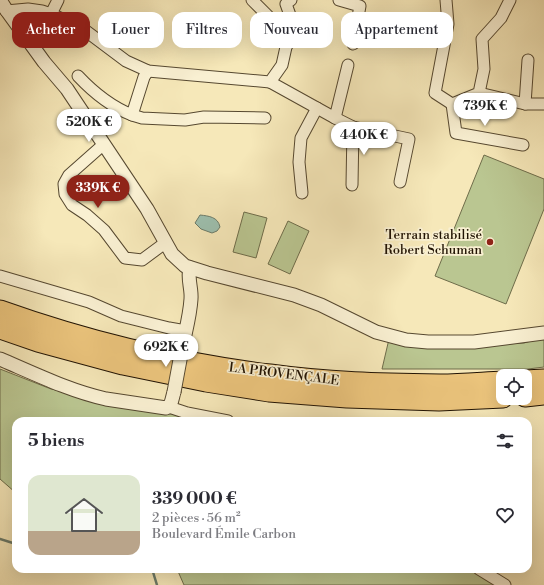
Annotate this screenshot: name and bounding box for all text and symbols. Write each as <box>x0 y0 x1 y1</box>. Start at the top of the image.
chip: Acheter <box>12 12 90 48</box>
chip: Louer <box>98 12 164 48</box>
chip: Filtres <box>172 12 242 48</box>
chip: Nouveau <box>250 12 333 48</box>
chip: Appartement <box>341 12 453 48</box>
pin: 739K € <box>452 93 518 127</box>
text: 739K € <box>463 98 507 114</box>
pin: 520K € <box>56 109 122 143</box>
text: 520K € <box>66 114 112 130</box>
pin: 440K € <box>331 122 397 156</box>
text: 440K € <box>340 127 388 143</box>
pin: 339K € <box>65 175 131 209</box>
text: 339K € <box>76 180 120 196</box>
place label: Terrain stabilisé Robert Schuman <box>384 227 482 258</box>
marker: Terrain stabilisé Robert Schuman <box>485 237 495 247</box>
pin: 692K € <box>133 334 199 368</box>
text: 692K € <box>143 339 189 355</box>
street label: LA PROVENÇALE <box>228 359 340 389</box>
map controls <box>496 369 532 405</box>
button: locate <box>496 369 532 405</box>
text: 5 biens <box>28 430 84 452</box>
icon: filters <box>494 430 516 452</box>
text: 339 000 € <box>152 488 237 510</box>
icon: home <box>60 491 108 539</box>
icon: heart <box>494 504 516 526</box>
text: 2 pièces · 56 m² <box>152 510 240 526</box>
text: Boulevard Émile Carbon <box>152 526 296 542</box>

